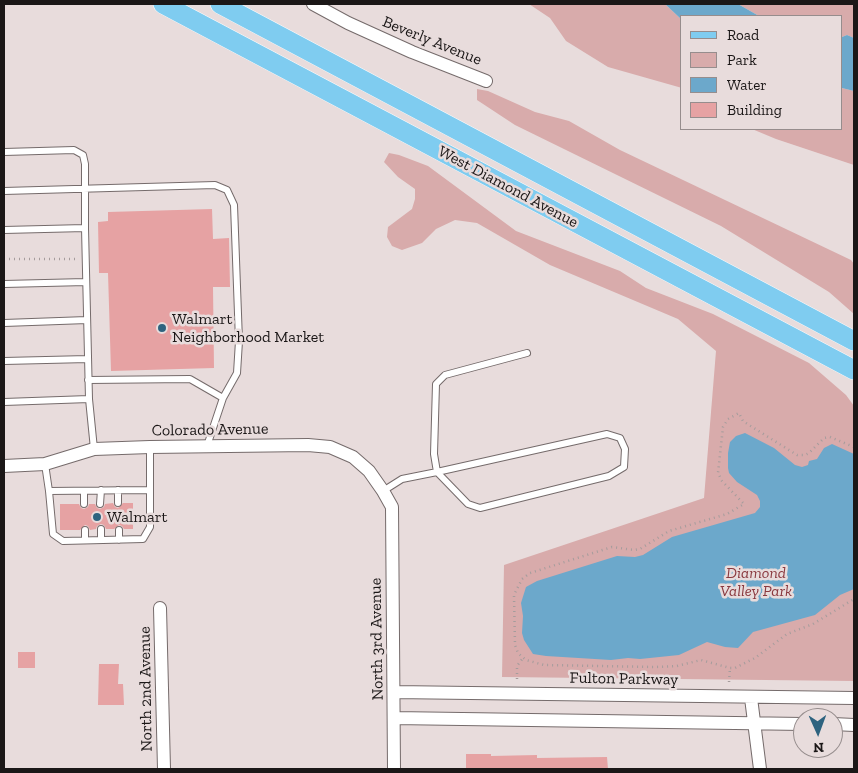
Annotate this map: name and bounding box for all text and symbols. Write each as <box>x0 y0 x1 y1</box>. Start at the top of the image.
street label: Beverly Avenue <box>380 12 484 70</box>
legend <box>680 15 843 130</box>
text: Road <box>727 26 759 44</box>
text: Park <box>727 51 757 69</box>
text: Water <box>727 76 767 94</box>
text: Building <box>727 101 782 119</box>
street label: West Diamond Avenue <box>435 142 581 232</box>
place label: Walmart Neighborhood Market <box>172 309 324 347</box>
marker: Walmart Neighborhood Market <box>156 322 168 334</box>
street label: Colorado Avenue <box>151 419 269 441</box>
place label: Walmart <box>107 507 167 527</box>
marker: Walmart <box>91 511 103 523</box>
park label: Diamond Valley Park <box>720 563 792 601</box>
street label: North 3rd Avenue <box>366 578 388 700</box>
street label: North 2nd Avenue <box>135 626 157 752</box>
street label: Fulton Parkway <box>569 668 679 690</box>
north arrow <box>793 708 843 758</box>
text: N <box>813 739 824 756</box>

